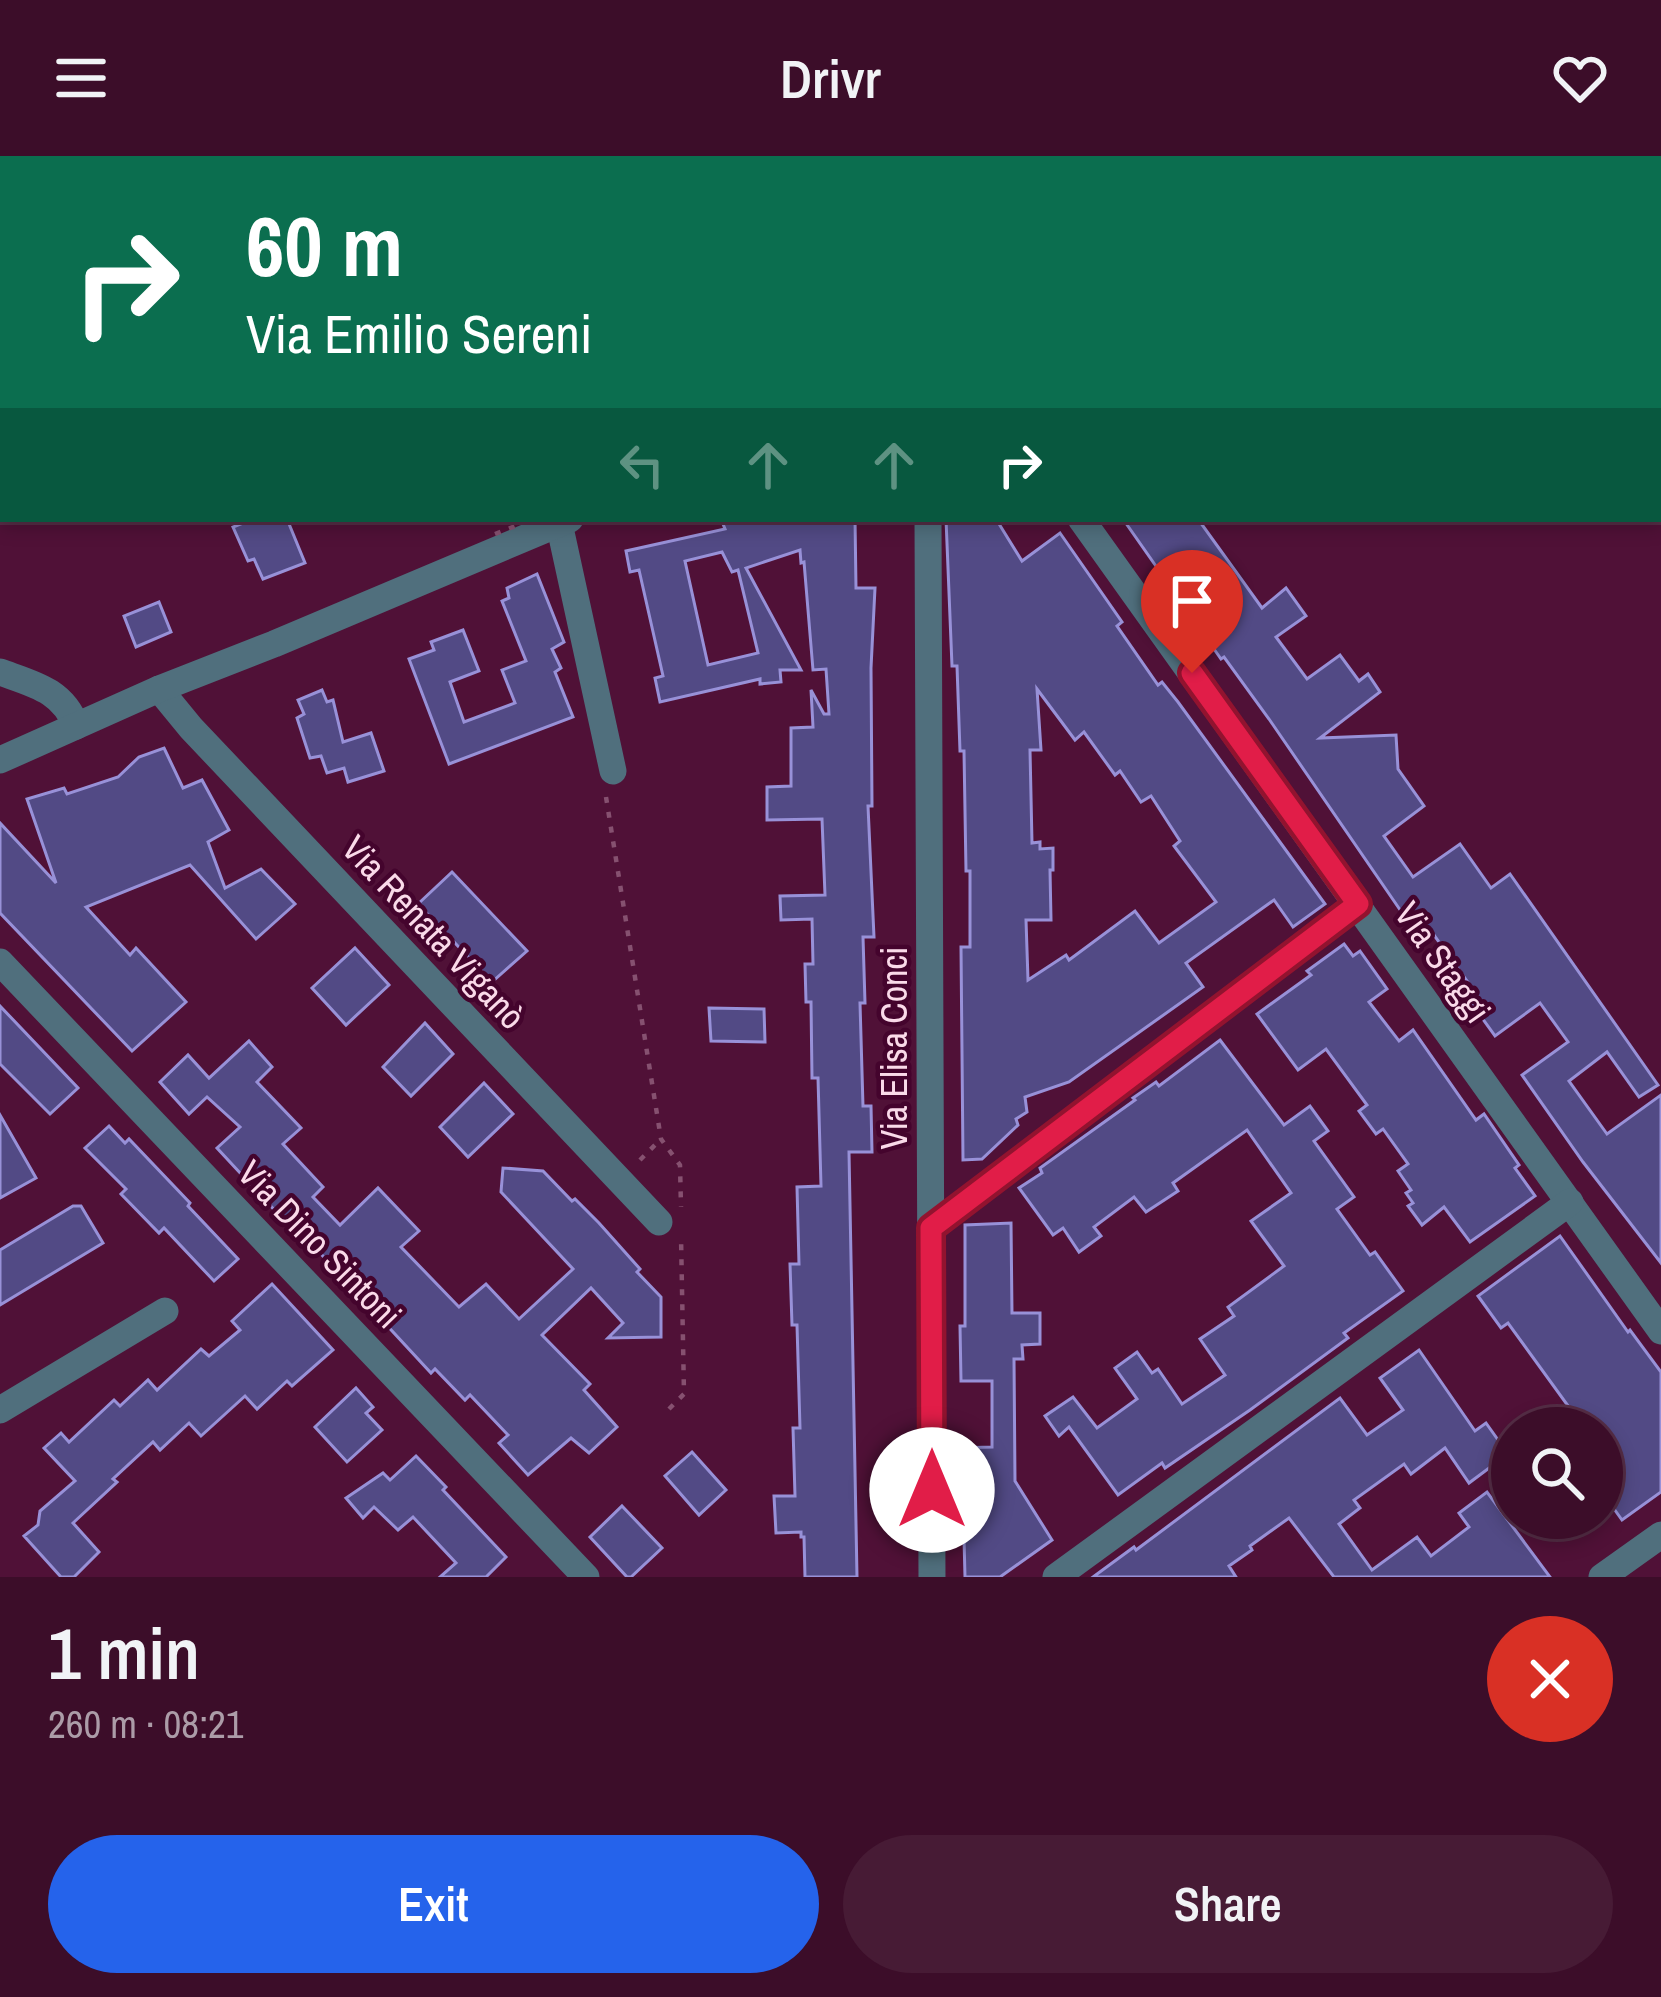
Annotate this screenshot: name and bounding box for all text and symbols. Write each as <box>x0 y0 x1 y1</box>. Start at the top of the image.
text: Drivr <box>780 42 881 115</box>
icon: menu <box>48 45 114 111</box>
icon: heart <box>1547 45 1613 111</box>
text: 60 m <box>246 189 403 302</box>
icon: right <box>48 204 204 360</box>
text: Via Emilio Sereni <box>246 297 592 370</box>
icon: left <box>609 432 675 498</box>
icon: ahead <box>735 432 801 498</box>
icon: ahead <box>861 432 927 498</box>
icon: right <box>987 432 1053 498</box>
pin <box>1141 550 1243 673</box>
icon: arrive <box>1159 568 1225 634</box>
street label: Via Renata Viganò <box>332 825 536 1039</box>
street label: Via Staggi <box>1384 892 1502 1032</box>
street label: Via Elisa Conci <box>870 947 918 1149</box>
street label: Via Dino Sintoni <box>228 1150 412 1338</box>
map controls <box>1491 1407 1623 1539</box>
button: search <box>1491 1407 1623 1539</box>
position arrow <box>869 1427 995 1553</box>
text: 1 min <box>48 1604 200 1701</box>
button: close <box>1487 1616 1613 1742</box>
text: 260 m · 08:21 <box>48 1698 244 1750</box>
button: Exit <box>48 1835 819 1973</box>
button: Share <box>843 1835 1613 1973</box>

